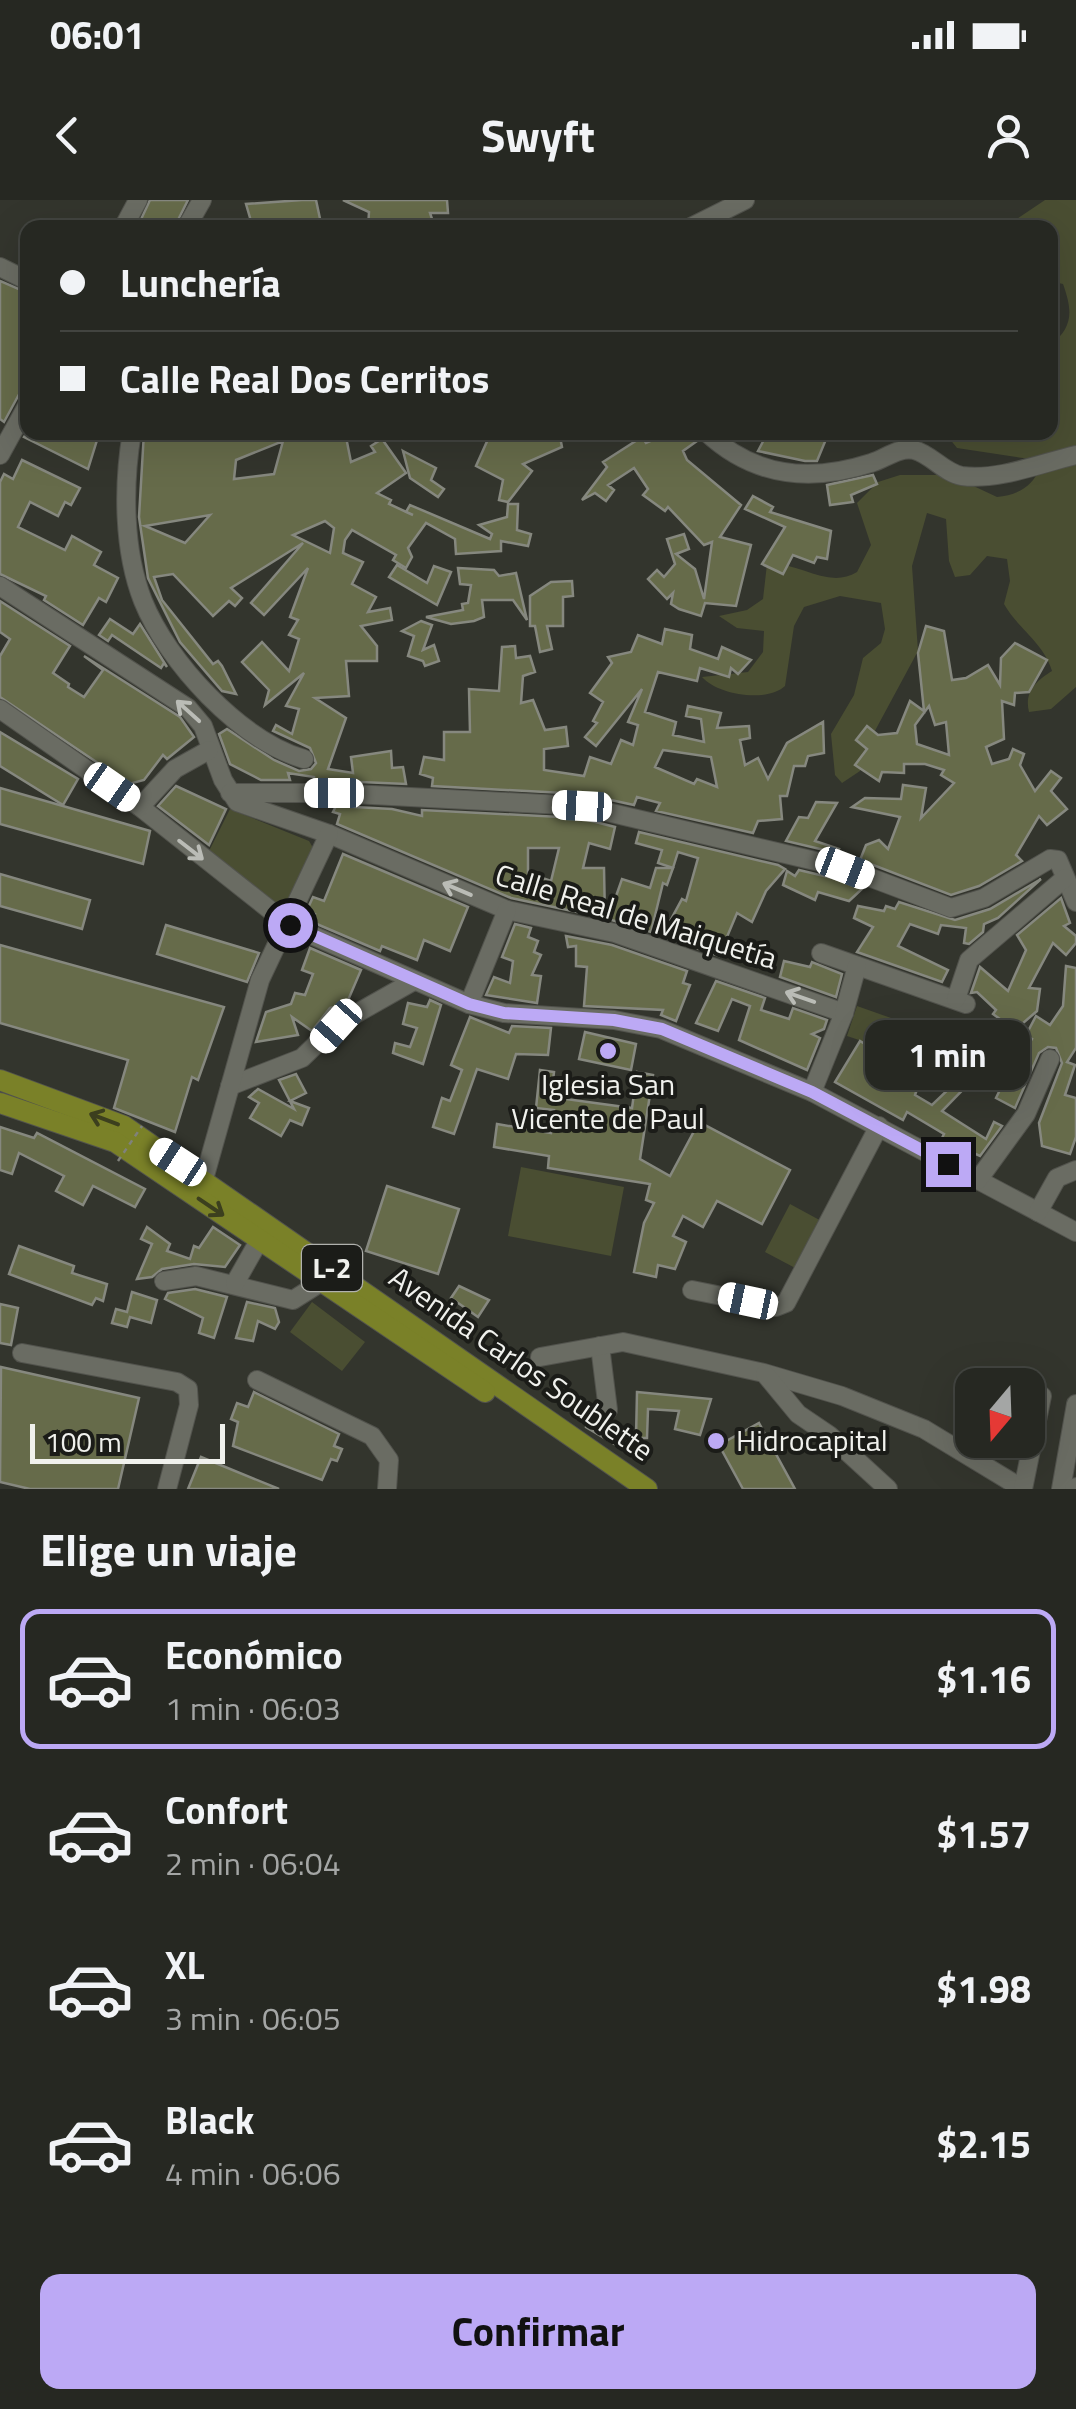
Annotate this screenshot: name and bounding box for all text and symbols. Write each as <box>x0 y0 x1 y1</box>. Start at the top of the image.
text: 06:01 <box>50 6 145 64</box>
text: Swyft <box>481 101 595 169</box>
icon: back <box>40 108 95 163</box>
icon: person <box>981 108 1036 163</box>
text: Lunchería <box>120 254 281 312</box>
text: Calle Real Dos Cerritos <box>120 350 490 408</box>
one-way arrow <box>175 700 201 724</box>
car <box>79 758 145 816</box>
car <box>304 778 364 808</box>
car <box>551 789 613 823</box>
one-way arrow <box>177 839 204 860</box>
car <box>812 843 878 893</box>
street label: Calle Real de Maiquetía <box>490 851 783 981</box>
one-way arrow <box>442 878 473 896</box>
route start <box>268 903 313 948</box>
one-way arrow <box>785 987 816 1005</box>
car <box>305 994 367 1058</box>
callout: 1 min <box>866 1019 1030 1089</box>
text: 1 min <box>909 1031 986 1079</box>
marker: Iglesia San Vicente de Paul <box>597 1040 619 1062</box>
place label: Iglesia San Vicente de Paul <box>511 1061 705 1141</box>
one-way arrow <box>90 1109 121 1127</box>
car <box>145 1133 211 1191</box>
route end <box>926 1142 971 1187</box>
one-way arrow <box>197 1196 225 1217</box>
road number: L-2 <box>302 1245 362 1291</box>
street label: Avenida Carlos Soublette <box>380 1254 663 1472</box>
car <box>716 1280 780 1322</box>
north arrow <box>955 1368 1045 1458</box>
map controls <box>955 1368 1045 1458</box>
place label: Hidrocapital <box>736 1417 888 1463</box>
scale bar <box>30 1419 225 1464</box>
text: 100 m <box>45 1420 122 1463</box>
marker: Hidrocapital <box>705 1430 727 1452</box>
text: Elige un viaje <box>40 1515 297 1583</box>
text: Económico <box>165 1626 343 1684</box>
icon: car <box>45 1634 135 1724</box>
text: $1.16 <box>936 1650 1031 1708</box>
text: 1 min · 06:03 <box>165 1684 341 1732</box>
text: Confort <box>165 1781 288 1839</box>
icon: car <box>45 1789 135 1879</box>
text: $1.57 <box>936 1805 1031 1863</box>
text: 2 min · 06:04 <box>165 1839 341 1887</box>
text: XL <box>165 1936 205 1994</box>
icon: car <box>45 1944 135 2034</box>
text: $1.98 <box>936 1960 1031 2018</box>
text: 3 min · 06:05 <box>165 1994 341 2042</box>
text: Black <box>165 2091 254 2149</box>
icon: car <box>45 2099 135 2189</box>
text: $2.15 <box>936 2115 1031 2173</box>
text: 4 min · 06:06 <box>165 2149 341 2197</box>
button: Confirmar <box>40 2274 1036 2389</box>

